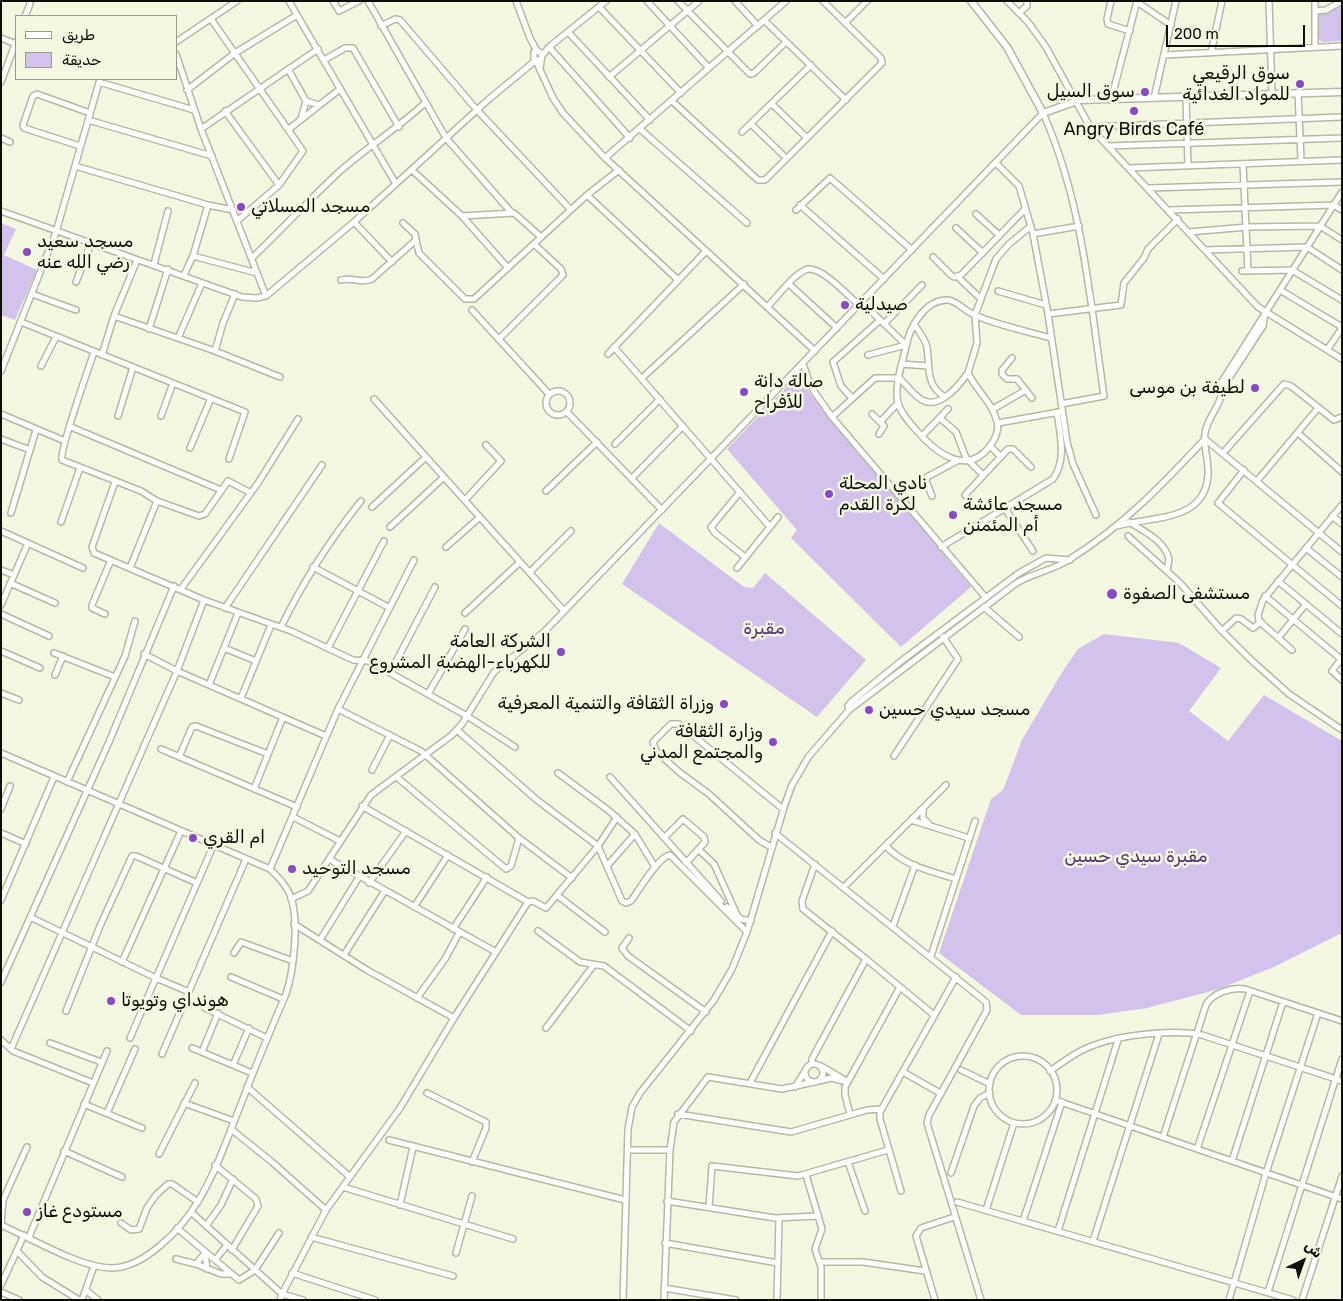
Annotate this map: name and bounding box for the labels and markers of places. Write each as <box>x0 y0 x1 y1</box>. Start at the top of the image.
place label: سوق الرقيعي للمواد الغدائية <box>1182 63 1290 106</box>
marker: سوق الرقيعي للمواد الغدائية <box>1294 78 1306 90</box>
place label: سوق السيل <box>1047 81 1135 103</box>
marker: سوق السيل <box>1139 86 1151 98</box>
marker: Angry Birds Café <box>1128 105 1140 117</box>
place label: Angry Birds Café <box>1064 119 1204 141</box>
place label: مسجد المسلاتي <box>251 196 370 218</box>
marker: مسجد المسلاتي <box>235 201 247 213</box>
place label: مسجد سعيد رضي الله عنه <box>37 231 133 274</box>
marker: مسجد سعيد رضي الله عنه <box>21 246 33 258</box>
place label: صيدلية <box>855 294 908 316</box>
marker: صيدلية <box>839 299 851 311</box>
place label: صالة دانة للأفراح <box>754 371 823 414</box>
place label: لطيفة بن موسى <box>1129 377 1245 399</box>
marker: لطيفة بن موسى <box>1249 382 1261 394</box>
marker: صالة دانة للأفراح <box>738 386 750 398</box>
place label: نادي المحلة لكرة القدم <box>839 473 927 516</box>
marker: نادي المحلة لكرة القدم <box>823 488 835 500</box>
place label: مسجد عائشة أم المئمنن <box>963 494 1062 536</box>
marker: مسجد عائشة أم المئمنن <box>947 509 959 521</box>
place label: مستشفى الصفوة <box>1123 583 1250 605</box>
marker: مستشفى الصفوة <box>1105 587 1119 601</box>
place label: الشركة العامة للكهرباء-الهضبة المشروع <box>369 631 551 674</box>
marker: الشركة العامة للكهرباء-الهضبة المشروع <box>555 646 567 658</box>
place label: وزراة الثقافة والتنمية المعرفية <box>498 693 714 715</box>
marker: وزراة الثقافة والتنمية المعرفية <box>718 698 730 710</box>
place label: مسجد سيدي حسين <box>879 699 1030 721</box>
marker: مسجد سيدي حسين <box>863 704 875 716</box>
place label: وزارة الثقافة والمجتمع المدني <box>640 721 763 764</box>
marker: وزارة الثقافة والمجتمع المدني <box>767 736 779 748</box>
place label: ام القري <box>203 827 265 849</box>
marker: ام القري <box>187 832 199 844</box>
place label: مسجد التوحيد <box>302 858 411 880</box>
marker: مسجد التوحيد <box>286 863 298 875</box>
place label: هونداي وتويوتا <box>121 990 229 1012</box>
marker: هونداي وتويوتا <box>105 995 117 1007</box>
place label: مستودع غاز <box>37 1201 122 1223</box>
marker: مستودع غاز <box>21 1206 33 1218</box>

